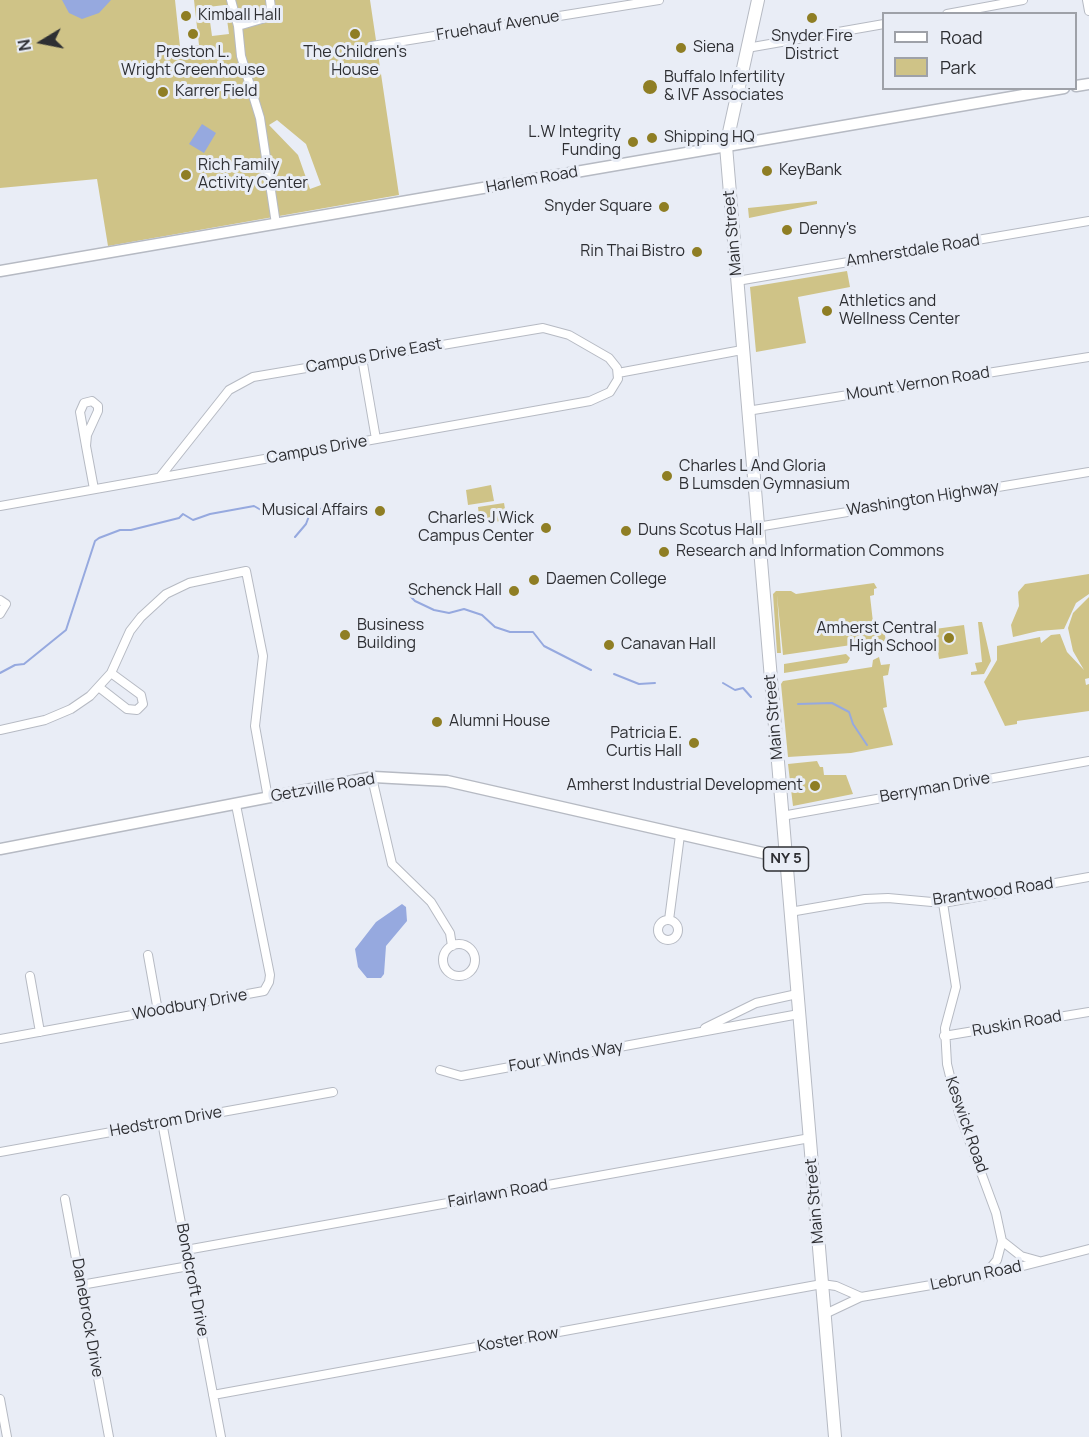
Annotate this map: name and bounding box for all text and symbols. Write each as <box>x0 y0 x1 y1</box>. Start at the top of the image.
place label: Kimball Hall <box>198 6 281 26</box>
street label: Fruehauf Avenue <box>435 7 561 45</box>
marker: Kimball Hall <box>179 9 193 23</box>
marker: Snyder Fire District <box>805 11 819 25</box>
north arrow <box>12 12 72 72</box>
legend <box>882 12 1077 90</box>
text: Road <box>940 25 983 49</box>
marker: Preston L. Wright Greenhouse <box>186 27 200 41</box>
marker: The Children's House <box>348 27 362 41</box>
place label: Snyder Fire District <box>771 27 853 65</box>
text: N <box>12 38 36 53</box>
place label: Siena <box>693 38 734 58</box>
marker: Siena <box>674 41 688 55</box>
place label: Preston L. Wright Greenhouse <box>121 43 265 81</box>
place label: The Children's House <box>303 43 407 81</box>
text: Park <box>940 55 976 79</box>
place label: Buffalo Infertility & IVF Associates <box>664 68 785 106</box>
marker: Buffalo Infertility & IVF Associates <box>641 78 659 96</box>
place label: Karrer Field <box>175 82 257 102</box>
marker: Karrer Field <box>156 85 170 99</box>
place label: L.W Integrity Funding <box>528 123 621 161</box>
place label: Shipping HQ <box>664 128 754 148</box>
marker: Shipping HQ <box>645 131 659 145</box>
marker: L.W Integrity Funding <box>626 135 640 149</box>
place label: Rich Family Activity Center <box>198 156 308 194</box>
place label: KeyBank <box>779 161 842 181</box>
street label: Harlem Road <box>484 162 580 198</box>
marker: KeyBank <box>760 164 774 178</box>
marker: Rich Family Activity Center <box>179 168 193 182</box>
street label: Main Street <box>720 189 746 277</box>
place label: Snyder Square <box>544 197 652 217</box>
marker: Snyder Square <box>657 200 671 214</box>
place label: Denny's <box>799 220 857 240</box>
marker: Denny's <box>780 223 794 237</box>
street label: Amherstdale Road <box>845 231 981 271</box>
place label: Rin Thai Bistro <box>580 242 685 262</box>
marker: Rin Thai Bistro <box>690 245 704 259</box>
place label: Athletics and Wellness Center <box>839 292 960 330</box>
marker: Athletics and Wellness Center <box>820 304 834 318</box>
street label: Campus Drive East <box>304 335 444 377</box>
street label: Mount Vernon Road <box>845 363 991 405</box>
street label: Campus Drive <box>265 432 369 468</box>
place label: Charles L And Gloria B Lumsden Gymnasium <box>679 457 850 495</box>
marker: Charles L And Gloria B Lumsden Gymnasium <box>660 469 674 483</box>
street label: Washington Highway <box>845 477 1001 521</box>
place label: Musical Affairs <box>262 501 368 521</box>
marker: Musical Affairs <box>373 504 387 518</box>
place label: Charles J Wick Campus Center <box>418 509 534 547</box>
marker: Charles J Wick Campus Center <box>539 521 553 535</box>
place label: Duns Scotus Hall <box>638 521 762 541</box>
marker: Duns Scotus Hall <box>619 524 633 538</box>
place label: Research and Information Commons <box>676 542 944 562</box>
marker: Research and Information Commons <box>657 545 671 559</box>
place label: Daemen College <box>546 570 667 590</box>
marker: Daemen College <box>527 573 541 587</box>
place label: Schenck Hall <box>408 581 502 601</box>
marker: Schenck Hall <box>507 584 521 598</box>
place label: Business Building <box>357 616 424 654</box>
place label: Amherst Central High School <box>816 619 937 657</box>
marker: Business Building <box>338 628 352 642</box>
marker: Amherst Central High School <box>942 631 956 645</box>
place label: Canavan Hall <box>621 635 716 655</box>
marker: Canavan Hall <box>602 638 616 652</box>
street label: Main Street <box>761 673 787 761</box>
place label: Alumni House <box>449 712 550 732</box>
marker: Alumni House <box>430 715 444 729</box>
place label: Patricia E. Curtis Hall <box>606 724 682 762</box>
marker: Patricia E. Curtis Hall <box>687 736 701 750</box>
street label: Getzville Road <box>269 769 377 807</box>
street label: Berryman Drive <box>878 769 992 807</box>
place label: Amherst Industrial Development <box>567 776 803 796</box>
marker: Amherst Industrial Development <box>808 779 822 793</box>
road number: NY 5 <box>764 847 808 871</box>
street label: Brantwood Road <box>931 874 1055 910</box>
street label: Woodbury Drive <box>131 985 249 1025</box>
street label: Ruskin Road <box>971 1007 1063 1041</box>
street label: Four Winds Way <box>507 1037 625 1077</box>
street label: Keswick Road <box>941 1074 991 1176</box>
street label: Hedstrom Drive <box>108 1103 224 1141</box>
street label: Main Street <box>802 1157 828 1245</box>
street label: Fairlawn Road <box>446 1176 550 1212</box>
street label: Bondcroft Drive <box>172 1222 212 1338</box>
street label: Danebrock Drive <box>67 1257 107 1379</box>
street label: Lebrun Road <box>929 1257 1023 1295</box>
street label: Koster Row <box>476 1323 560 1357</box>

